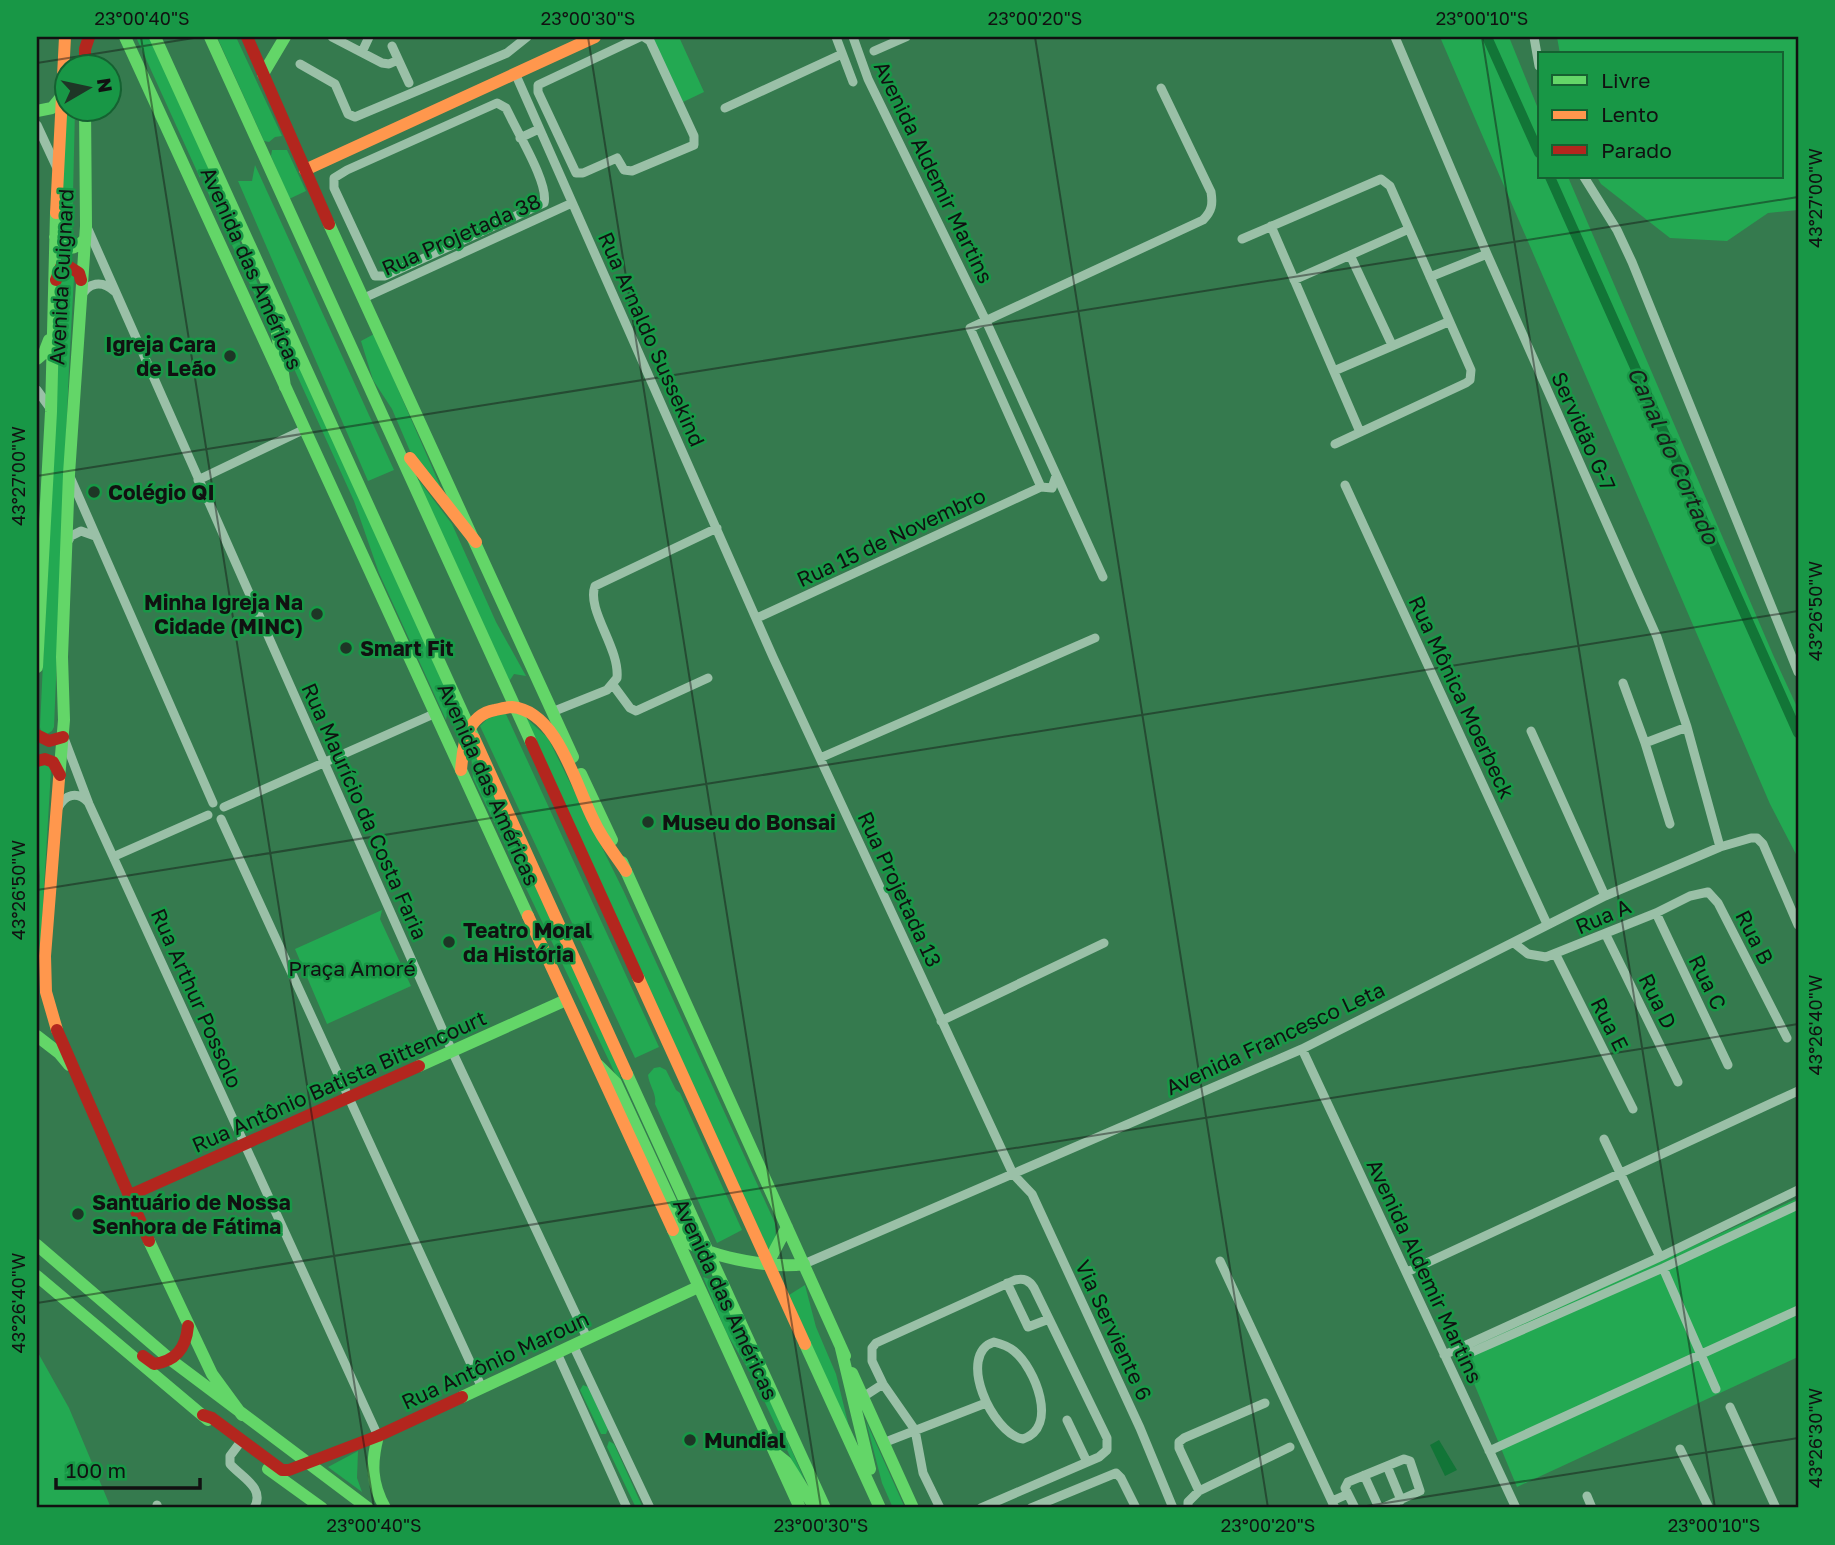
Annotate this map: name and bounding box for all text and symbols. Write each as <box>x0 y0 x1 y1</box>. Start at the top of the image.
text: 23°00'40"S <box>95 7 189 29</box>
text: 23°00'30"S <box>541 7 635 29</box>
text: 23°00'20"S <box>988 7 1082 29</box>
text: 23°00'10"S <box>1436 7 1528 29</box>
north arrow <box>52 52 122 122</box>
legend <box>1538 52 1783 178</box>
street label: Avenida Aldemir Martins <box>869 56 999 288</box>
text: Livre <box>1601 67 1651 93</box>
text: N <box>93 76 118 94</box>
text: Lento <box>1601 101 1659 127</box>
text: Parado <box>1601 137 1672 163</box>
text: 43°27'00"W <box>1804 148 1826 248</box>
street label: Avenida das Américas <box>196 163 308 373</box>
street label: Rua Projetada 38 <box>378 187 544 281</box>
street label: Avenida Guignard <box>43 188 79 366</box>
street label: Rua Arnaldo Sussekind <box>593 228 711 450</box>
place label: Igreja Cara de Leão <box>105 331 216 381</box>
marker: Igreja Cara de Leão <box>222 348 238 364</box>
water label: Canal do Cortado <box>1622 362 1726 549</box>
street label: Servidão G-7 <box>1546 368 1622 494</box>
text: 43°27'00"W <box>7 426 29 526</box>
place label: Colégio QI <box>108 479 215 505</box>
street label: Rua 15 de Novembro <box>792 482 990 592</box>
marker: Colégio QI <box>86 484 102 500</box>
text: 43°26'50"W <box>1804 561 1826 661</box>
place label: Minha Igreja Na Cidade (MINC) <box>144 589 303 639</box>
street label: Rua Mônica Moerbeck <box>1404 591 1521 803</box>
marker: Minha Igreja Na Cidade (MINC) <box>309 606 325 622</box>
place label: Smart Fit <box>360 635 454 661</box>
marker: Smart Fit <box>338 640 354 656</box>
street label: Rua Maurício da Costa Faria <box>297 679 433 943</box>
street label: Avenida das Américas <box>433 679 545 889</box>
street label: Rua Projetada 13 <box>853 807 947 971</box>
place label: Museu do Bonsai <box>662 809 836 835</box>
marker: Museu do Bonsai <box>640 814 656 830</box>
text: 43°26'50"W <box>7 840 29 940</box>
street label: Rua A <box>1571 893 1635 939</box>
street label: Rua Arthur Possolo <box>146 904 248 1092</box>
street label: Rua B <box>1730 905 1780 969</box>
place label: Teatro Moral da História <box>463 917 592 967</box>
marker: Teatro Moral da História <box>441 934 457 950</box>
street label: Rua C <box>1684 950 1732 1014</box>
park label: Praça Amoré <box>288 955 416 981</box>
street label: Rua D <box>1634 969 1682 1033</box>
text: 43°26'40"W <box>1804 975 1826 1075</box>
street label: Avenida Francesco Leta <box>1161 976 1389 1100</box>
street label: Rua E <box>1586 993 1634 1055</box>
street label: Rua Antônio Batista Bittencourt <box>188 1004 490 1158</box>
street label: Avenida Aldemir Martins <box>1362 1155 1488 1387</box>
place label: Santuário de Nossa Senhora de Fátima <box>92 1189 291 1239</box>
street label: Avenida das Américas <box>668 1194 784 1404</box>
marker: Santuário de Nossa Senhora de Fátima <box>70 1206 86 1222</box>
text: 43°26'40"W <box>7 1253 29 1353</box>
street label: Via Serviente 6 <box>1070 1256 1158 1404</box>
street label: Rua Antônio Maroun <box>397 1305 593 1415</box>
text: 43°26'30"W <box>1804 1388 1826 1488</box>
place label: Mundial <box>704 1427 786 1453</box>
marker: Mundial <box>682 1432 698 1448</box>
scale bar <box>56 1447 200 1491</box>
text: 100 m <box>66 1457 126 1483</box>
text: 23°00'40"S <box>327 1514 421 1536</box>
text: 23°00'30"S <box>774 1514 868 1536</box>
text: 23°00'20"S <box>1221 1514 1315 1536</box>
text: 23°00'10"S <box>1668 1514 1760 1536</box>

